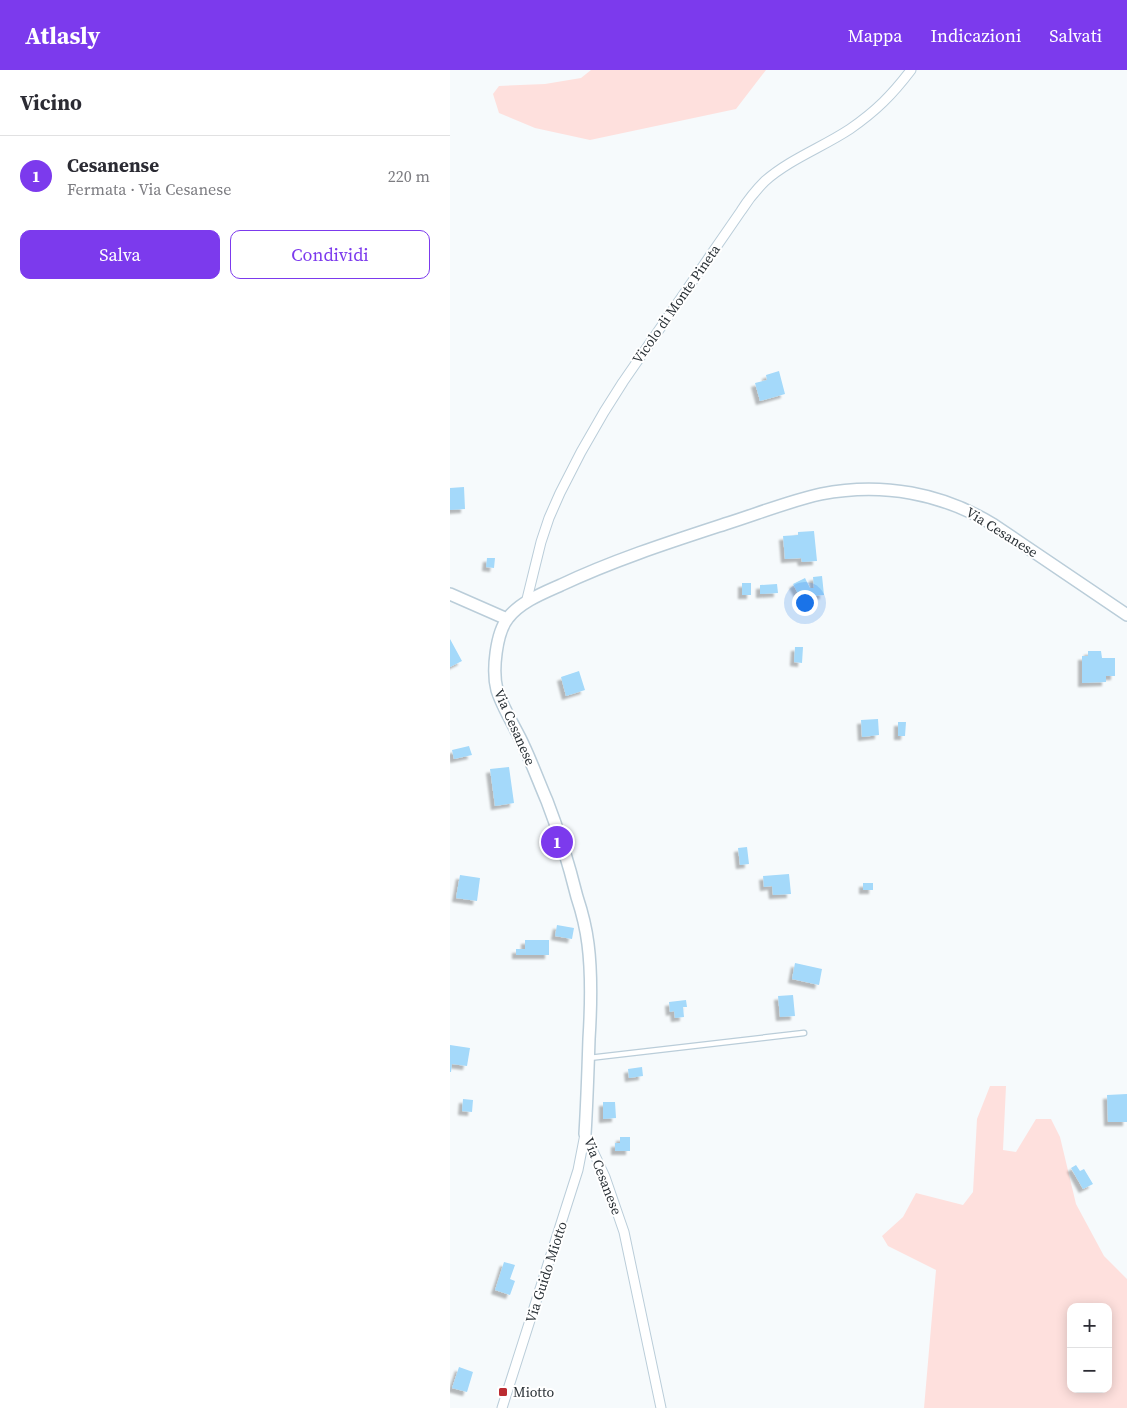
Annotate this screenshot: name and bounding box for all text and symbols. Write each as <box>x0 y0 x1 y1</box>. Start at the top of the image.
text: Atlasly <box>25 19 100 52</box>
text: Mappa <box>848 23 902 48</box>
text: Indicazioni <box>930 23 1021 48</box>
text: Salvati <box>1049 23 1102 48</box>
text: Vicino <box>20 88 82 117</box>
text: Cesanense <box>67 152 159 178</box>
text: 1 <box>32 165 40 187</box>
text: 220 m <box>388 165 430 187</box>
text: Fermata · Via Cesanese <box>67 178 231 200</box>
button: Salva <box>20 230 220 279</box>
button: Condividi <box>230 230 430 279</box>
street label: Vicolo di Monte Pineta <box>627 240 725 368</box>
street label: Via Cesanese <box>962 502 1042 562</box>
your location <box>792 590 818 616</box>
street label: Via Cesanese <box>489 686 541 768</box>
pin: 1 <box>541 823 573 861</box>
street label: Via Cesanese <box>579 1134 627 1218</box>
street label: Via Guido Miotto <box>520 1218 572 1325</box>
map controls <box>1067 1303 1112 1393</box>
button: + <box>1067 1303 1112 1348</box>
button: − <box>1067 1348 1112 1393</box>
place label: Miotto <box>513 1382 555 1402</box>
marker: Miotto <box>497 1386 509 1398</box>

